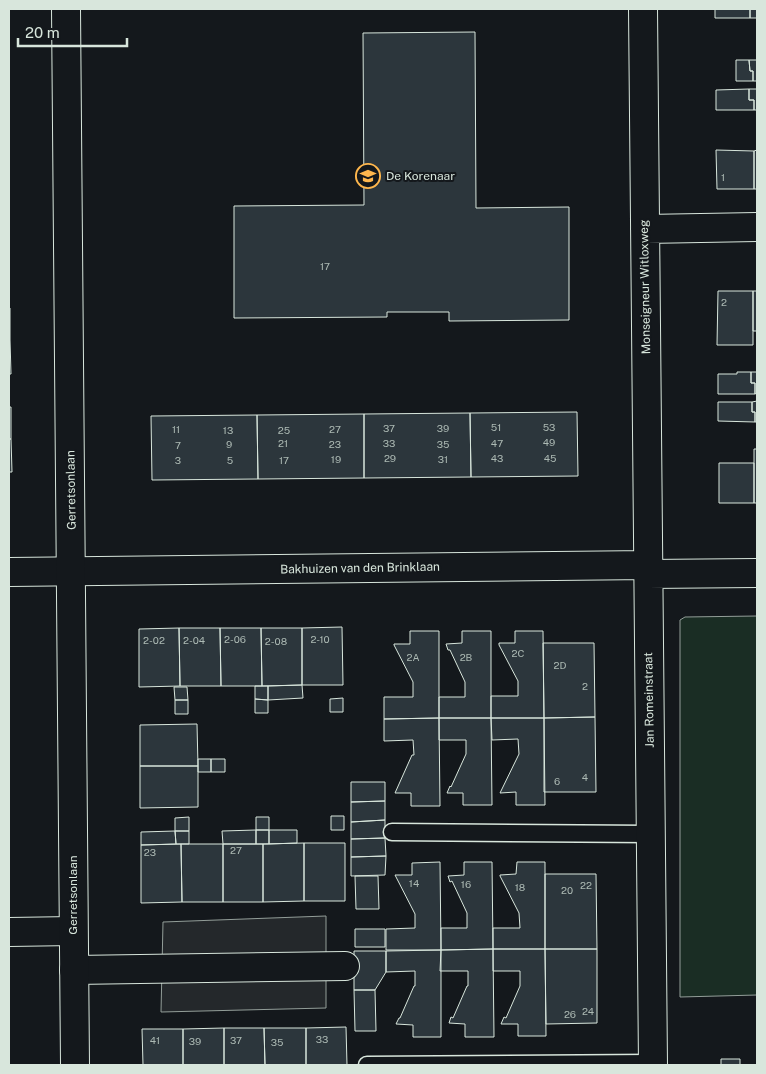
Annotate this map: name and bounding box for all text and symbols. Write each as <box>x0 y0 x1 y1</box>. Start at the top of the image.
scale bar <box>18 15 126 47</box>
text: 20 m <box>25 24 60 41</box>
school or university icon: De Korenaar <box>355 163 381 189</box>
place label: De Korenaar <box>386 169 455 183</box>
house number: 1 <box>721 171 725 183</box>
street label: Monseigneur Witloxweg <box>637 220 653 354</box>
house number: 17 <box>320 260 330 272</box>
house number: 2 <box>721 296 727 308</box>
house number: 51 <box>491 421 501 433</box>
house number: 53 <box>543 421 555 433</box>
house number: 37 <box>383 422 395 434</box>
house number: 39 <box>437 422 449 434</box>
house number: 11 <box>172 423 180 435</box>
house number: 27 <box>329 423 341 435</box>
house number: 13 <box>223 424 233 436</box>
house number: 25 <box>278 424 290 436</box>
house number: 49 <box>543 436 555 448</box>
house number: 21 <box>278 437 288 449</box>
house number: 33 <box>383 437 395 449</box>
house number: 47 <box>491 437 503 449</box>
house number: 9 <box>226 438 232 450</box>
house number: 23 <box>329 438 341 450</box>
house number: 35 <box>437 438 449 450</box>
house number: 7 <box>175 439 181 451</box>
street label: Gerretsonlaan <box>63 450 79 530</box>
house number: 29 <box>384 452 396 464</box>
house number: 43 <box>491 452 503 464</box>
house number: 45 <box>544 452 556 464</box>
house number: 19 <box>331 453 341 465</box>
house number: 31 <box>438 453 448 465</box>
house number: 3 <box>175 454 181 466</box>
house number: 5 <box>227 454 233 466</box>
house number: 17 <box>279 454 289 466</box>
street label: Bakhuizen van den Brinklaan <box>280 560 440 576</box>
house number: 2-06 <box>224 633 246 645</box>
house number: 2-10 <box>310 633 330 645</box>
house number: 2-02 <box>143 634 165 646</box>
house number: 2-04 <box>183 634 205 646</box>
house number: 2-08 <box>265 635 287 647</box>
house number: 2C <box>512 647 525 659</box>
house number: 2A <box>406 651 420 663</box>
house number: 2B <box>460 651 473 663</box>
street label: Jan Romeinstraat <box>641 652 657 748</box>
house number: 2D <box>554 659 567 671</box>
house number: 2 <box>582 680 588 692</box>
house number: 4 <box>582 771 588 783</box>
house number: 6 <box>554 775 560 787</box>
house number: 27 <box>230 844 242 856</box>
house number: 23 <box>144 846 156 858</box>
street label: Gerretsonlaan <box>66 855 80 935</box>
house number: 14 <box>409 877 419 889</box>
house number: 16 <box>461 878 471 890</box>
house number: 22 <box>580 879 592 891</box>
house number: 18 <box>515 881 525 893</box>
house number: 20 <box>561 884 573 896</box>
house number: 24 <box>582 1005 594 1017</box>
house number: 26 <box>564 1008 576 1020</box>
house number: 33 <box>316 1033 328 1045</box>
house number: 41 <box>150 1034 160 1046</box>
house number: 37 <box>230 1034 242 1046</box>
house number: 39 <box>189 1035 201 1047</box>
house number: 35 <box>271 1036 283 1048</box>

